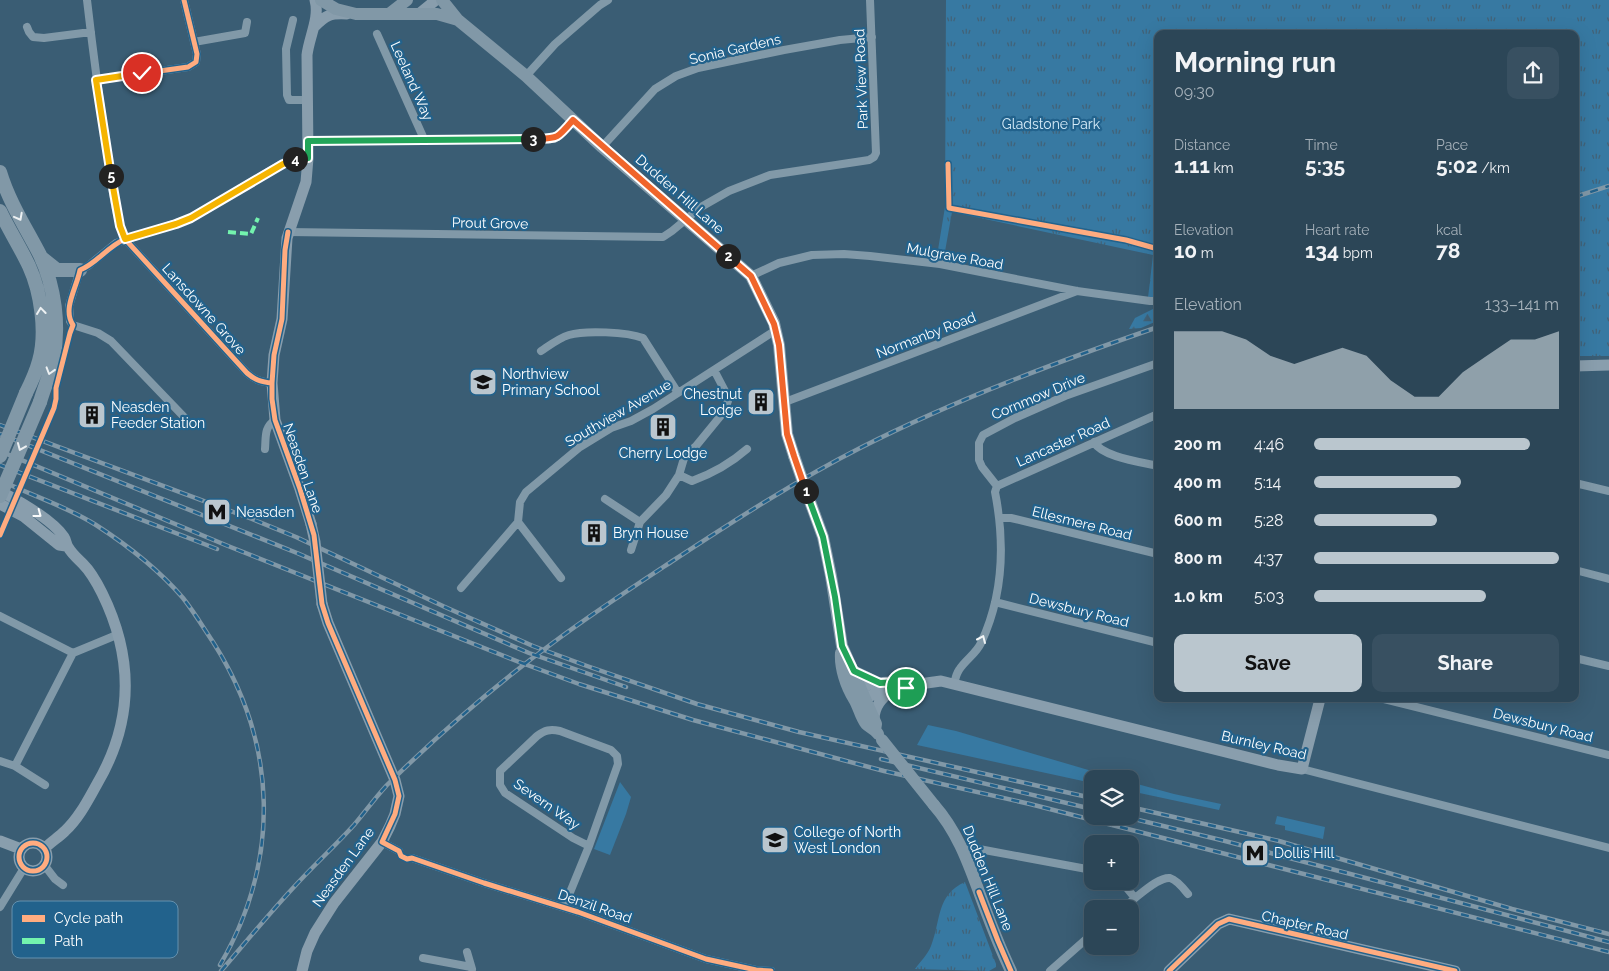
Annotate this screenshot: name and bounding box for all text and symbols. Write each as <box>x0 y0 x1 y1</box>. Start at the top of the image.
street label: Park View Road <box>851 29 871 129</box>
street label: Sonia Gardens <box>688 31 783 67</box>
street label: Leeland Way <box>387 39 437 123</box>
text: Morning run <box>1174 46 1336 79</box>
button: share <box>1507 47 1559 99</box>
pin <box>121 52 163 94</box>
icon: check <box>128 59 156 87</box>
text: 09:30 <box>1174 82 1215 101</box>
park label: Gladstone Park <box>1002 116 1101 132</box>
pin: 3 <box>520 126 546 152</box>
text: 3 <box>530 131 537 147</box>
text: Distance <box>1174 137 1230 153</box>
text: Time <box>1305 137 1338 153</box>
text: Pace <box>1436 137 1468 153</box>
pin: 4 <box>282 146 308 172</box>
text: 4 <box>292 151 300 167</box>
street label: Dudden Hill Lane <box>632 151 728 237</box>
text: 1.11 <box>1174 153 1210 178</box>
text: 5:35 <box>1305 153 1345 178</box>
text: 5:02 <box>1436 153 1478 178</box>
text: km <box>1210 160 1234 176</box>
text: /km <box>1478 160 1510 176</box>
pin: 5 <box>98 164 124 188</box>
text: 5 <box>108 168 115 184</box>
one-way arrow <box>13 211 23 220</box>
street label: Prout Grove <box>452 214 528 232</box>
text: Elevation <box>1174 222 1233 238</box>
text: Heart rate <box>1305 222 1369 238</box>
text: kcal <box>1436 222 1462 238</box>
text: 10 <box>1174 238 1197 263</box>
text: 134 <box>1305 238 1339 263</box>
text: 78 <box>1436 238 1460 263</box>
street label: Mulgrave Road <box>905 240 1005 272</box>
pin: 2 <box>716 244 740 268</box>
text: m <box>1197 245 1214 261</box>
text: bpm <box>1339 245 1373 261</box>
text: 2 <box>725 248 732 264</box>
street label: Lansdowne Grove <box>159 260 249 358</box>
text: Elevation <box>1174 295 1242 314</box>
text: 133–141 m <box>1485 295 1559 314</box>
one-way arrow <box>36 307 47 315</box>
street label: Normanby Road <box>874 309 978 361</box>
one-way arrow <box>45 366 55 374</box>
place label: Northview Primary School <box>502 366 600 398</box>
school or university icon: Northview Primary School <box>468 367 498 397</box>
street label: Cornmow Drive <box>989 369 1087 423</box>
street label: Southview Avenue <box>562 376 674 450</box>
place label: Chestnut Lodge <box>683 386 742 418</box>
building icon: Chestnut Lodge <box>746 387 776 417</box>
place label: Neasden Feeder Station <box>111 399 205 431</box>
building icon: Neasden Feeder Station <box>77 400 107 430</box>
building icon: Cherry Lodge <box>648 412 678 442</box>
street label: Lancaster Road <box>1014 414 1112 470</box>
street label: Neasden Lane <box>280 421 326 515</box>
text: 200 m <box>1174 435 1221 454</box>
text: 4:46 <box>1254 435 1284 454</box>
one-way arrow <box>17 442 27 450</box>
place label: Cherry Lodge <box>619 445 707 461</box>
text: 400 m <box>1174 473 1222 492</box>
text: 5:14 <box>1254 473 1281 492</box>
pin: 1 <box>794 478 818 504</box>
text: 1 <box>803 483 810 499</box>
metro station icon: Neasden <box>202 497 232 527</box>
street label: Ellesmere Road <box>1030 503 1134 543</box>
place label: Neasden <box>236 504 294 520</box>
one-way arrow <box>32 508 41 516</box>
text: 600 m <box>1174 511 1222 530</box>
text: 5:28 <box>1254 511 1284 530</box>
building icon: Bryn House <box>579 518 609 548</box>
place label: Bryn House <box>613 525 688 541</box>
text: 800 m <box>1174 549 1222 568</box>
text: 4:37 <box>1254 549 1283 568</box>
text: 1.0 km <box>1174 587 1223 606</box>
text: 5:03 <box>1254 587 1284 606</box>
street label: Dewsbury Road <box>1027 590 1131 630</box>
button: Save <box>1174 634 1362 692</box>
button: Share <box>1372 634 1559 692</box>
one-way arrow <box>976 635 987 644</box>
pin <box>885 667 927 709</box>
icon: arrive <box>892 674 920 702</box>
street label: Dewsbury Road <box>1491 705 1595 745</box>
street label: Burnley Road <box>1220 727 1308 763</box>
map controls <box>1084 770 1139 955</box>
button: layers <box>1084 770 1139 825</box>
street label: Severn Way <box>511 775 583 833</box>
street label: Dudden Hill Lane <box>960 823 1016 933</box>
street label: Neasden Lane <box>309 824 377 910</box>
place label: College of North West London <box>794 824 901 856</box>
school or university icon: College of North West London <box>760 825 790 855</box>
button: + <box>1084 835 1139 890</box>
metro station icon: Dollis Hill <box>1240 838 1270 868</box>
place label: Dollis Hill <box>1274 845 1335 861</box>
street label: Denzil Road <box>556 886 634 926</box>
button: − <box>1084 900 1139 955</box>
legend <box>12 901 178 958</box>
street label: Chapter Road <box>1260 907 1350 943</box>
text: Cycle path <box>54 910 123 926</box>
text: Path <box>54 933 83 949</box>

